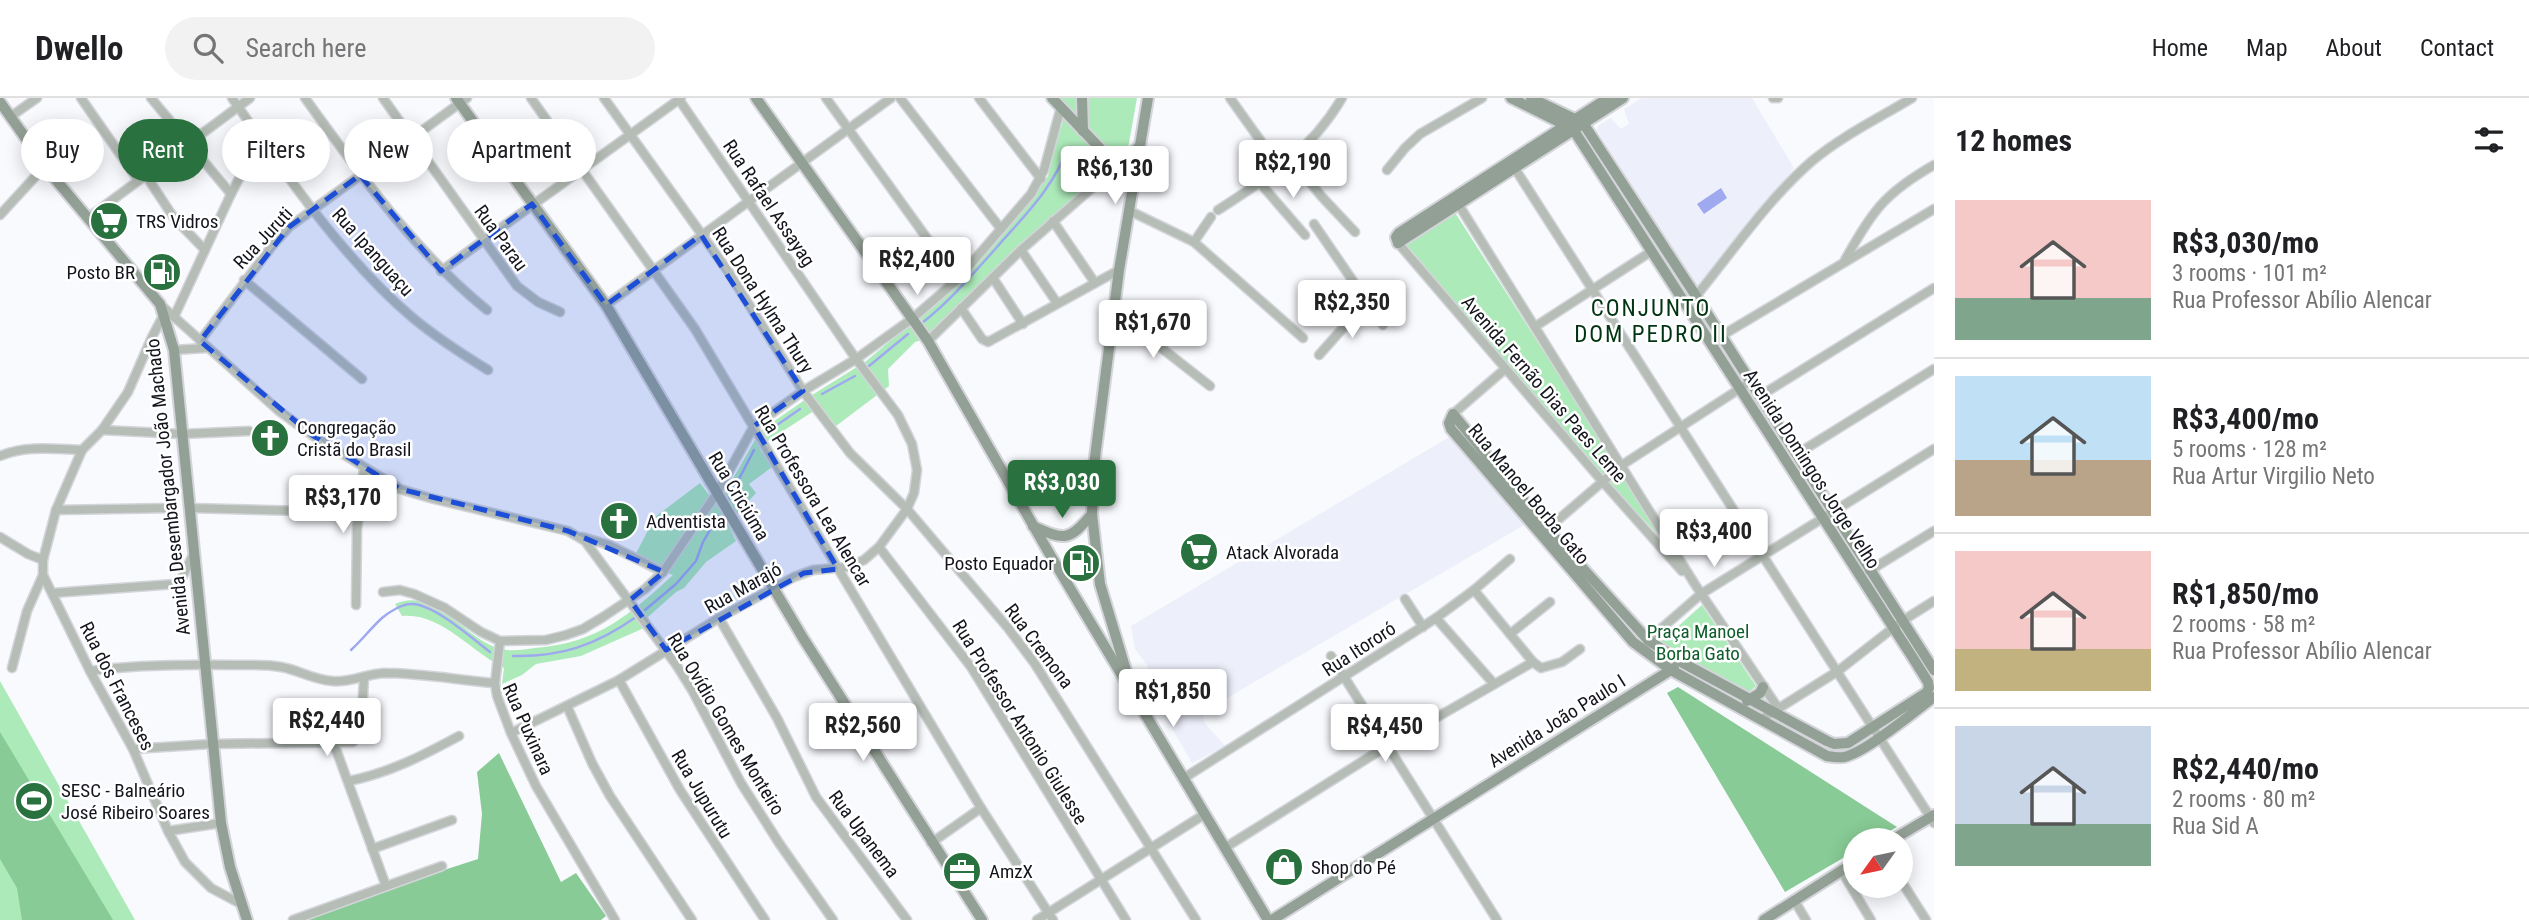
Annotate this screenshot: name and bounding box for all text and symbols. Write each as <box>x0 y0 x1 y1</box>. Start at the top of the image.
search box <box>165 17 655 80</box>
text: Dwello <box>35 29 123 68</box>
icon: search <box>189 29 227 67</box>
text: Search here <box>245 33 366 63</box>
text: Home <box>2152 34 2208 62</box>
text: Map <box>2246 34 2288 62</box>
text: About <box>2326 34 2382 62</box>
text: Contact <box>2420 34 2494 62</box>
chip: Buy <box>21 119 104 182</box>
chip: Rent <box>118 119 208 182</box>
chip: Filters <box>222 119 330 182</box>
chip: New <box>344 119 433 182</box>
chip: Apartment <box>447 119 596 182</box>
icon: filters <box>2470 121 2508 159</box>
text: 12 homes <box>1955 123 2072 158</box>
street label: Rua Rafael Assayag <box>718 135 820 271</box>
pin: R$2,190 <box>1228 140 1358 200</box>
pin: R$6,130 <box>1050 146 1180 206</box>
text: R$2,190 <box>1255 149 1331 176</box>
text: R$6,130 <box>1077 155 1153 182</box>
supermarket icon: TRS Vidros <box>88 200 130 242</box>
street label: Rua Parau <box>469 201 533 275</box>
street label: Rua Juruti <box>229 202 297 274</box>
street label: Rua Ipanguaçu <box>327 203 419 301</box>
place label: TRS Vidros <box>136 210 218 233</box>
street label: Rua Dona Hylma Thury <box>707 223 819 377</box>
text: R$3,030/mo <box>2172 225 2319 260</box>
icon: home <box>2011 228 2095 312</box>
pin: R$2,400 <box>852 238 982 297</box>
text: R$2,400 <box>879 246 955 273</box>
fuel station icon: Posto BR <box>141 251 183 293</box>
text: 3 rooms · 101 m² <box>2172 260 2327 287</box>
place label: Posto BR <box>67 261 135 284</box>
pin: R$2,350 <box>1287 280 1417 340</box>
text: Rua Professor Abílio Alencar <box>2172 287 2432 314</box>
text: R$2,350 <box>1314 289 1390 316</box>
street label: Avenida Fernão Dias Paes Leme <box>1457 291 1631 487</box>
district label: CONJUNTO DOM PEDRO II <box>1574 295 1728 348</box>
pin: R$1,670 <box>1088 300 1218 360</box>
text: R$1,670 <box>1115 309 1191 336</box>
street label: Avenida Desembargador João Machado <box>141 337 195 637</box>
street label: Avenida Domingos Jorge Velho <box>1739 365 1885 573</box>
street label: Rua Professora Lea Alencar <box>750 401 876 591</box>
text: R$3,400/mo <box>2172 401 2319 436</box>
icon: home <box>2011 404 2095 488</box>
place label: Congregação Cristã do Brasil <box>297 416 411 461</box>
church icon: Congregação Cristã do Brasil <box>249 417 291 459</box>
street label: Rua Manoel Borba Gato <box>1463 419 1595 569</box>
text: 5 rooms · 128 m² <box>2172 436 2327 463</box>
street label: Rua Criciúma <box>704 447 774 545</box>
pin: R$3,030 <box>997 460 1127 520</box>
text: Rua Artur Virgilio Neto <box>2172 463 2375 490</box>
text: R$3,030 <box>1024 469 1100 496</box>
pin: R$3,170 <box>278 476 408 535</box>
text: R$3,170 <box>305 484 381 511</box>
church icon: Adventista <box>598 500 640 542</box>
place label: Adventista <box>646 510 726 533</box>
pin: R$3,400 <box>1649 510 1779 569</box>
text: R$3,400 <box>1676 518 1752 545</box>
supermarket icon: Atack Alvorada <box>1178 531 1220 573</box>
place label: Atack Alvorada <box>1226 541 1339 564</box>
fuel station icon: Posto Equador <box>1060 542 1102 584</box>
place label: Posto Equador <box>944 552 1054 575</box>
street label: Rua Marajó <box>700 557 786 619</box>
text: R$1,850/mo <box>2172 576 2319 611</box>
icon: home <box>2011 579 2095 663</box>
street label: Rua Cremona <box>1000 599 1078 693</box>
text: 2 rooms · 58 m² <box>2172 611 2315 638</box>
street label: Rua Professor Antonio Giulesse <box>947 615 1093 829</box>
street label: Rua Itororó <box>1318 617 1400 681</box>
street label: Rua dos Franceses <box>75 618 159 754</box>
park label: Praça Manoel Borba Gato <box>1647 620 1749 665</box>
street label: Rua Ovídio Gomes Monteiro <box>662 629 790 819</box>
text: Rua Professor Abílio Alencar <box>2172 638 2432 665</box>
pin: R$1,850 <box>1108 670 1238 729</box>
street label: Avenida João Paulo I <box>1484 670 1630 772</box>
text: R$1,850 <box>1135 678 1211 705</box>
street label: Rua Puxinara <box>498 680 558 778</box>
pin: R$2,440 <box>262 698 392 758</box>
pin: R$2,560 <box>798 704 928 763</box>
pin: R$4,450 <box>1320 704 1450 764</box>
text: R$2,440 <box>289 707 365 734</box>
text: R$2,560 <box>825 712 901 739</box>
text: R$4,450 <box>1347 713 1423 740</box>
street label: Rua Jupurutu <box>667 745 737 843</box>
text: R$2,440/mo <box>2172 751 2319 786</box>
icon: home <box>2011 754 2095 838</box>
place label: SESC - Balneário José Ribeiro Soares <box>61 779 210 824</box>
sports icon: SESC - Balneário José Ribeiro Soares <box>13 780 55 822</box>
street label: Rua Upanema <box>824 786 904 882</box>
text: 2 rooms · 80 m² <box>2172 786 2315 813</box>
text: Rua Sid A <box>2172 813 2259 840</box>
north arrow <box>1843 828 1913 898</box>
map controls <box>1843 828 1913 898</box>
shop icon: Shop do Pé <box>1263 846 1305 888</box>
office icon: AmzX <box>941 850 983 892</box>
place label: Shop do Pé <box>1311 856 1396 879</box>
place label: AmzX <box>989 860 1033 883</box>

